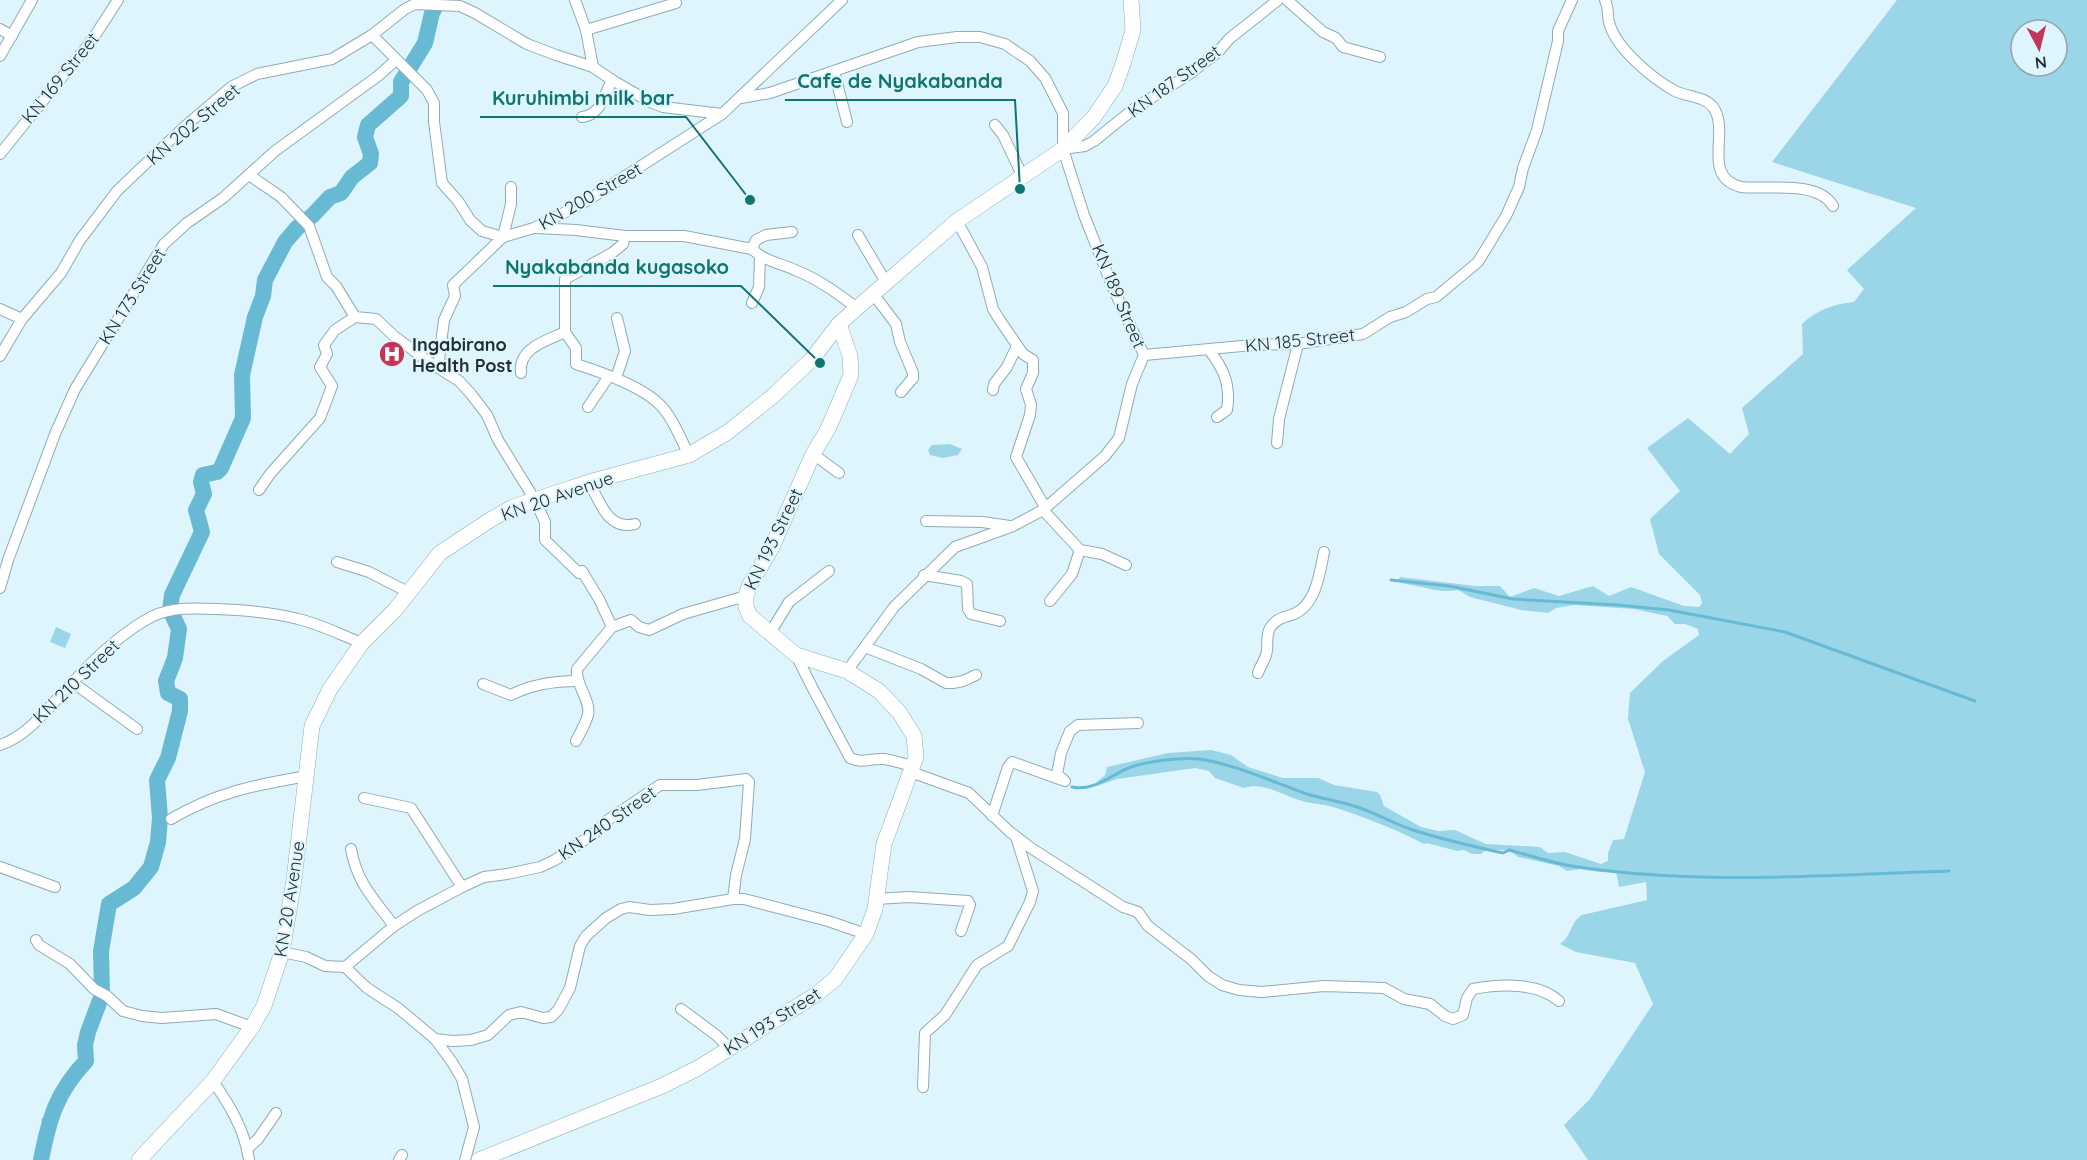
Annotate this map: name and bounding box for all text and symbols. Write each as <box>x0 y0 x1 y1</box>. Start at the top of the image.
north arrow <box>2009 18 2069 78</box>
street label: KN 169 Street <box>16 28 104 128</box>
street label: KN 187 Street <box>1123 40 1225 122</box>
text: N <box>2034 52 2048 74</box>
callout: Cafe de Nyakabanda <box>785 62 1015 100</box>
text: Cafe de Nyakabanda <box>797 68 1003 93</box>
street label: KN 202 Street <box>142 78 244 170</box>
callout: Kuruhimbi milk bar <box>480 79 686 117</box>
text: Kuruhimbi milk bar <box>492 85 674 110</box>
street label: KN 200 Street <box>534 157 646 235</box>
street label: KN 189 Street <box>1087 241 1151 351</box>
street label: KN 173 Street <box>93 243 171 349</box>
callout: Nyakabanda kugasoko <box>493 248 741 286</box>
text: Nyakabanda kugasoko <box>505 254 729 279</box>
street label: KN 185 Street <box>1244 323 1356 357</box>
place label: Ingabirano Health Post <box>412 333 513 377</box>
hospital icon: Ingabirano Health Post <box>377 339 407 369</box>
street label: KN 20 Avenue <box>498 466 616 526</box>
street label: KN 193 Street <box>738 484 808 594</box>
street label: KN 210 Street <box>28 634 124 728</box>
street label: KN 240 Street <box>554 781 660 865</box>
street label: KN 20 Avenue <box>268 839 310 959</box>
street label: KN 193 Street <box>719 982 825 1060</box>

